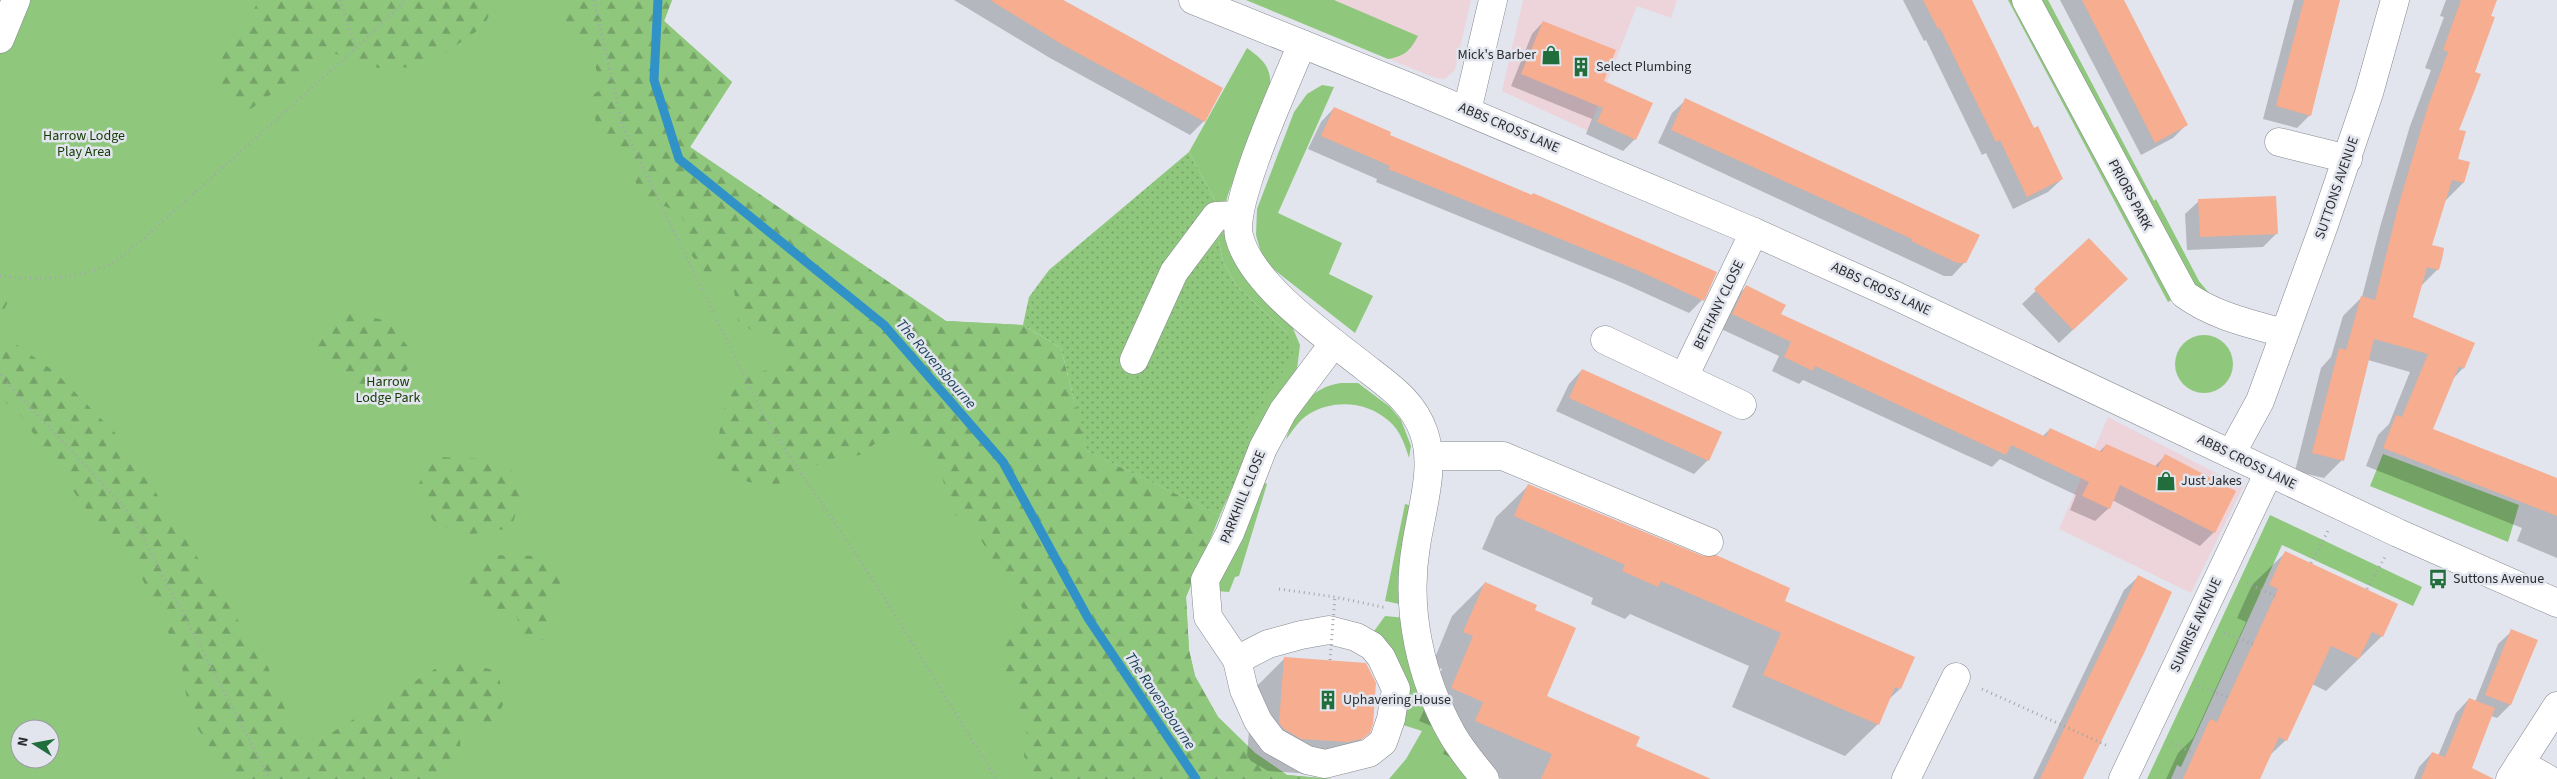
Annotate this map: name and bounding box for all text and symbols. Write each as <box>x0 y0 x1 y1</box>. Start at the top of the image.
shop icon: Mick's Barber <box>1540 44 1562 66</box>
place label: Mick's Barber <box>1458 45 1536 65</box>
building icon: Select Plumbing <box>1570 56 1592 78</box>
place label: Select Plumbing <box>1596 57 1691 77</box>
street label: ABBS CROSS LANE <box>1455 98 1563 158</box>
park label: Harrow Lodge Play Area <box>43 126 125 162</box>
street label: SUTTONS AVENUE <box>2310 134 2364 242</box>
street label: PRIORS PARK <box>2103 156 2158 235</box>
street label: BETHANY CLOSE <box>1689 257 1749 353</box>
street label: ABBS CROSS LANE <box>1828 257 1934 321</box>
water label: The Ravensbourne <box>891 314 981 414</box>
park label: Harrow Lodge Park <box>356 372 420 408</box>
street label: ABBS CROSS LANE <box>2194 429 2300 495</box>
street label: PARKHILL CLOSE <box>1215 447 1271 547</box>
shop icon: Just Jakes <box>2155 470 2177 492</box>
place label: Just Jakes <box>2181 471 2242 491</box>
bus stop icon: Suttons Avenue <box>2427 568 2449 590</box>
place label: Suttons Avenue <box>2453 569 2544 589</box>
street label: SUNRISE AVENUE <box>2165 574 2227 676</box>
water label: The Ravensbourne <box>1120 648 1200 754</box>
building icon: Uphavering House <box>1317 689 1339 711</box>
place label: Uphavering House <box>1343 690 1451 710</box>
north arrow <box>10 719 60 769</box>
text: N <box>13 735 34 748</box>

